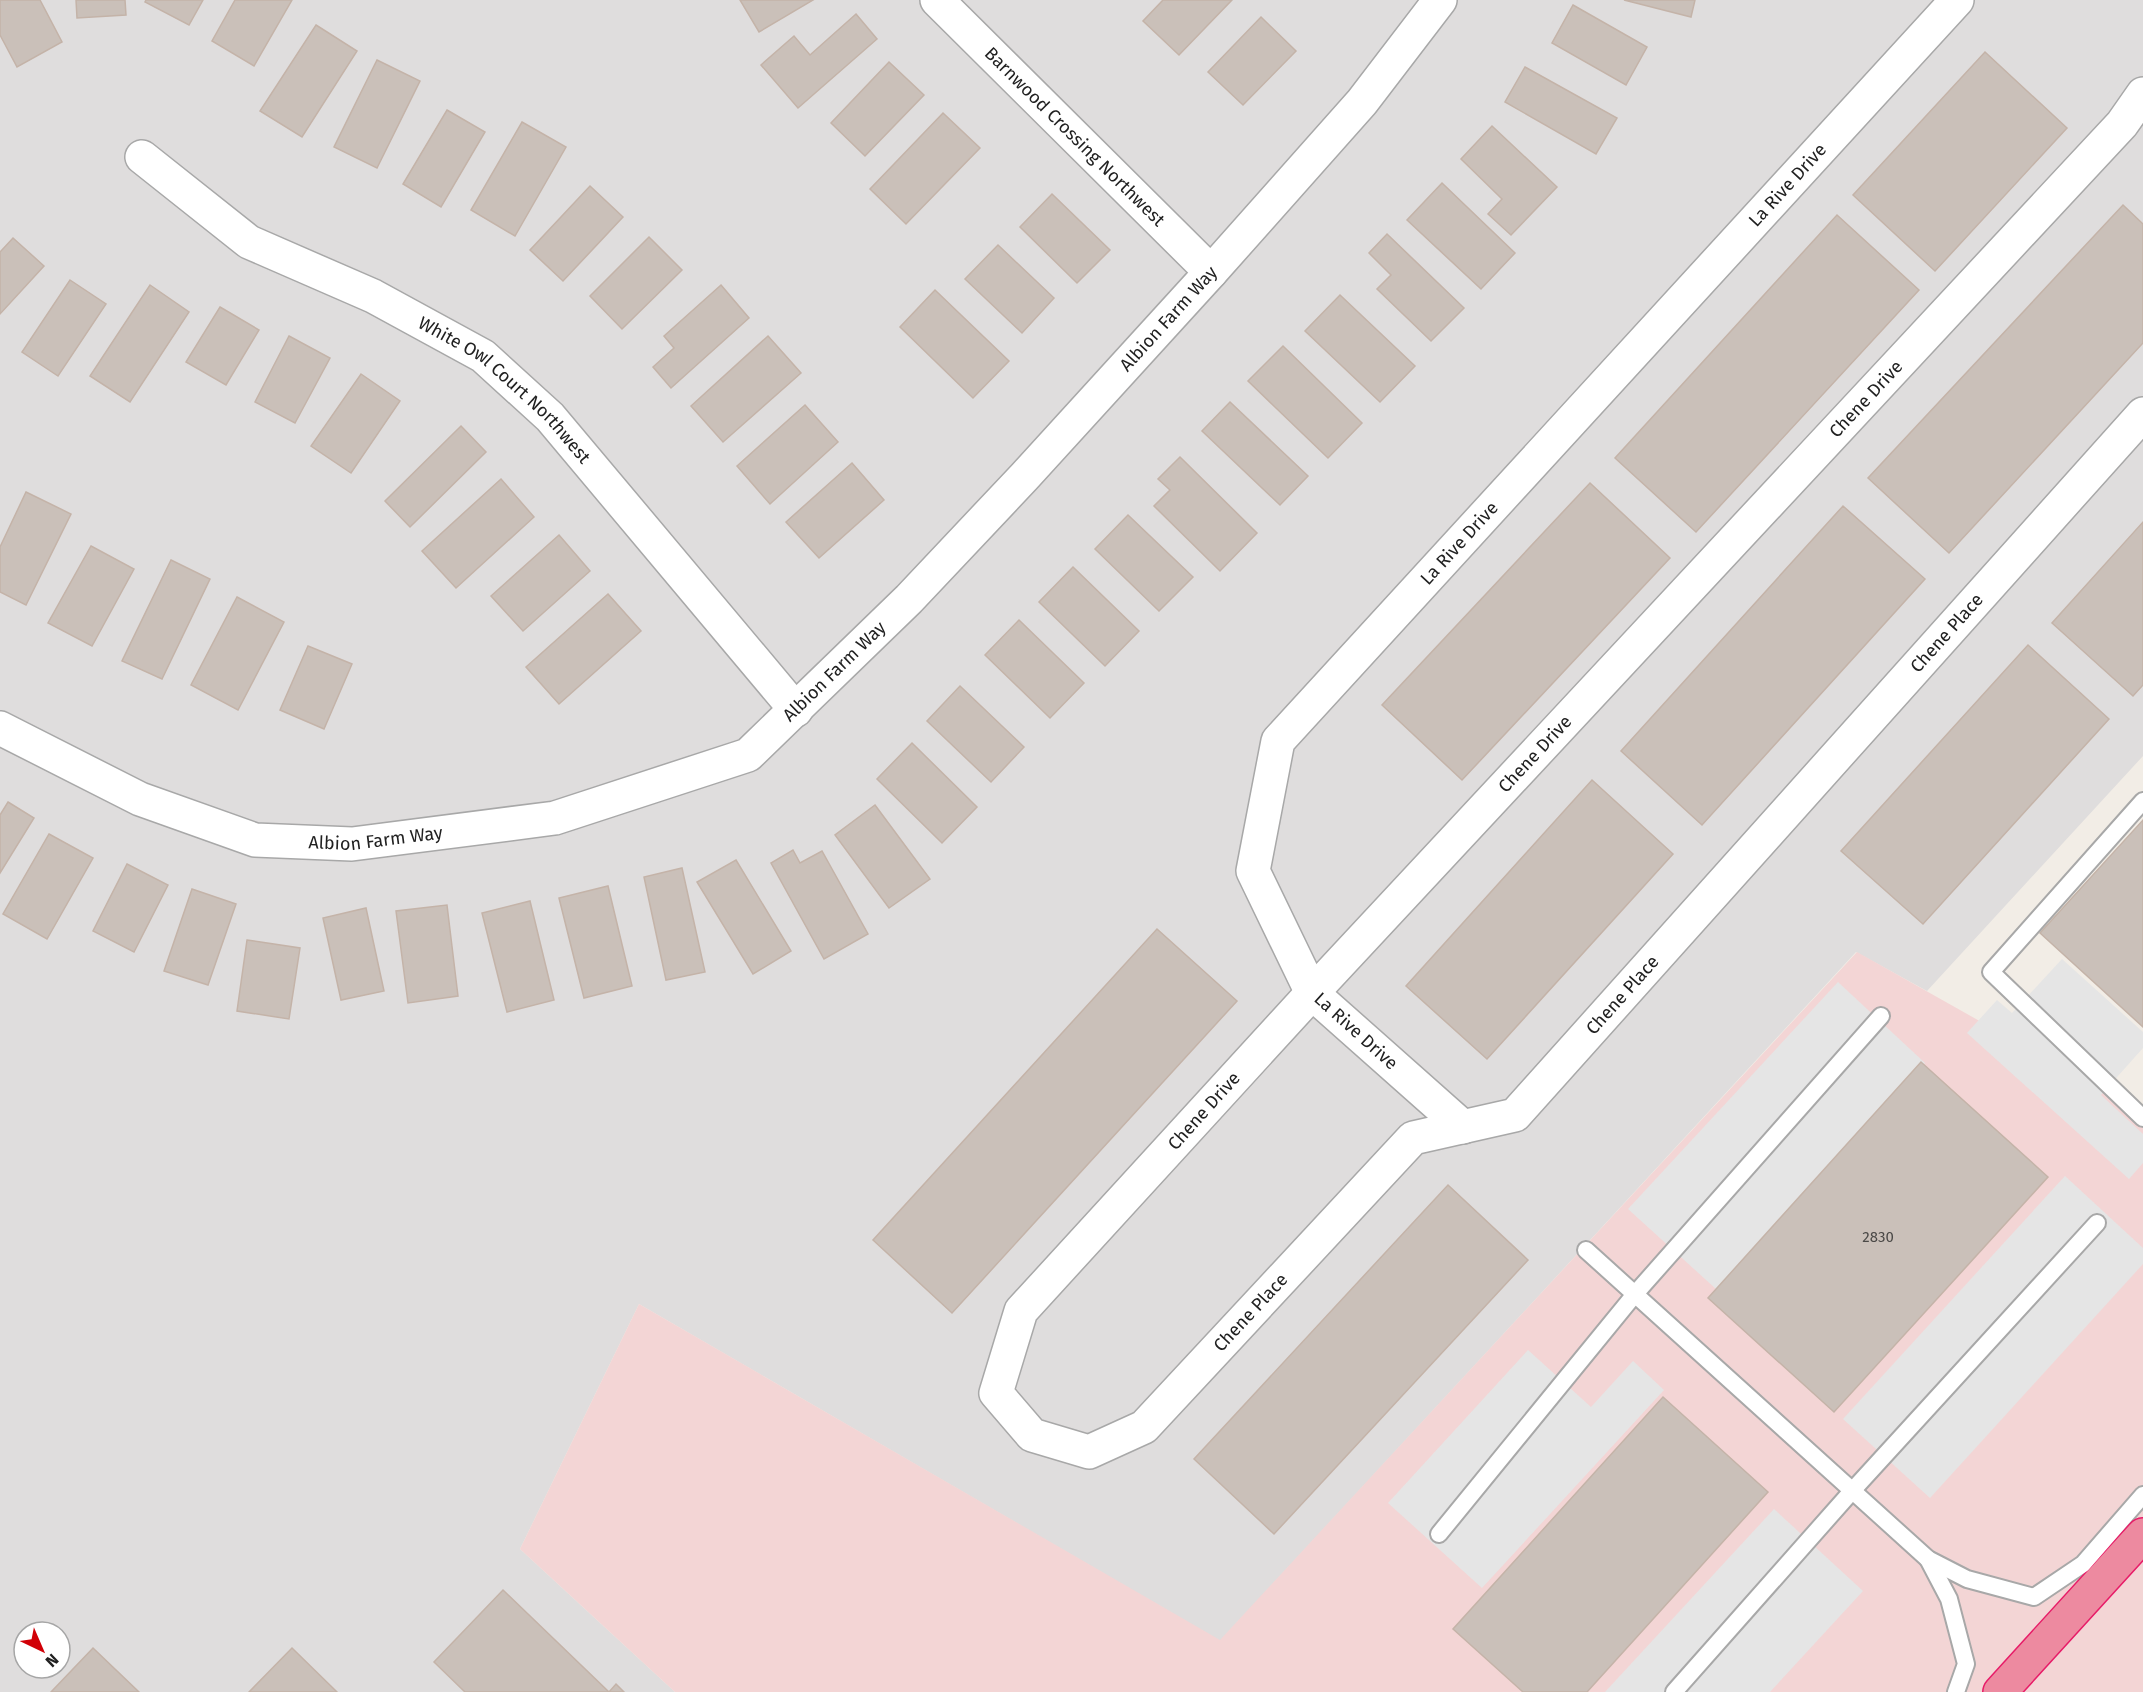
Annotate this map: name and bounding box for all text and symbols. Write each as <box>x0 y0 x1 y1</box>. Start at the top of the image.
street label: Barnwood Crossing Northwest <box>980 42 1170 231</box>
street label: La Rive Drive <box>1744 139 1831 231</box>
street label: Albion Farm Way <box>1115 261 1222 376</box>
street label: White Owl Court Northwest <box>414 312 596 468</box>
street label: Chene Drive <box>1825 356 1907 442</box>
street label: La Rive Drive <box>1416 497 1503 589</box>
street label: Chene Place <box>1906 589 1988 677</box>
street label: Albion Farm Way <box>778 617 890 726</box>
street label: Chene Drive <box>1494 711 1576 797</box>
street label: Albion Farm Way <box>308 821 444 855</box>
street label: Chene Place <box>1581 951 1664 1039</box>
street label: La Rive Drive <box>1310 988 1402 1074</box>
street label: Chene Drive <box>1163 1067 1245 1155</box>
house number: 2830 <box>1862 1228 1894 1246</box>
street label: Chene Place <box>1209 1269 1292 1356</box>
north arrow <box>12 1620 72 1680</box>
text: N <box>42 1650 62 1671</box>

